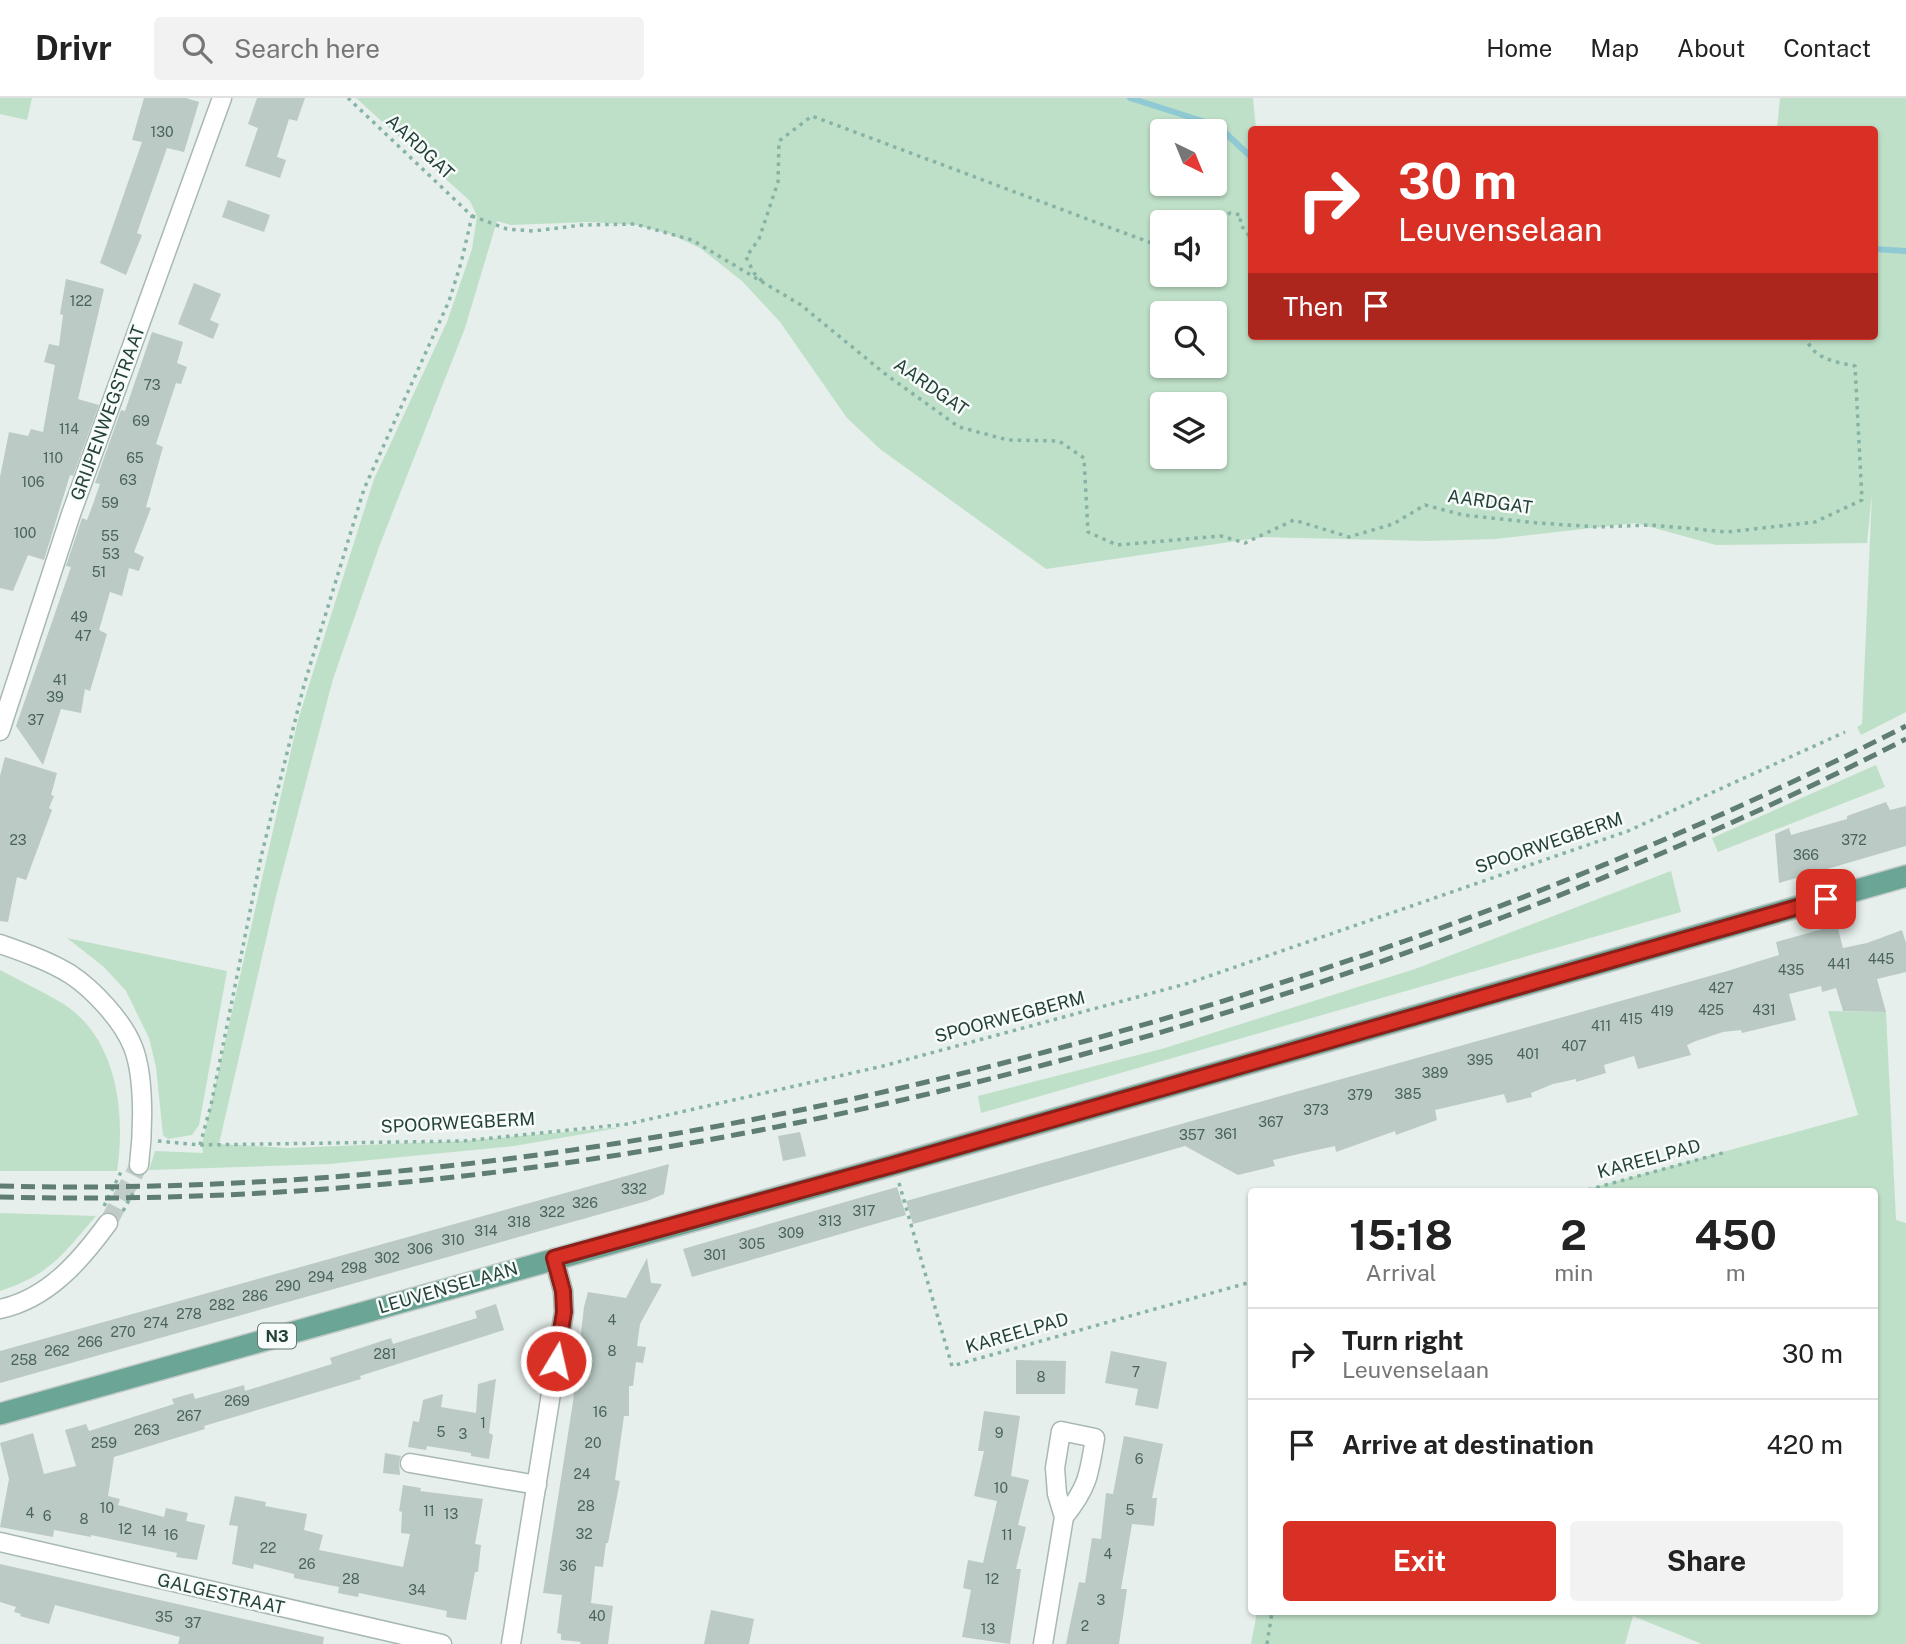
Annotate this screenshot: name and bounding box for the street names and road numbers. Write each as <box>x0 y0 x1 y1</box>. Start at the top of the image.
street label: AARDGAT <box>382 110 459 184</box>
street label: GRIJPENWEGSTRAAT <box>66 322 149 503</box>
street label: AARDGAT <box>890 353 973 420</box>
street label: AARDGAT <box>1446 485 1534 518</box>
street label: SPOORWEGBERM <box>1472 807 1625 878</box>
street label: SPOORWEGBERM <box>932 986 1087 1047</box>
street label: SPOORWEGBERM <box>380 1108 536 1137</box>
street label: KAREELPAD <box>1595 1135 1703 1182</box>
street label: LEUVENSELAAN <box>376 1258 520 1318</box>
street label: KAREELPAD <box>963 1308 1071 1357</box>
road number: N3 <box>258 1324 296 1348</box>
street label: GALGESTRAAT <box>155 1569 287 1618</box>

